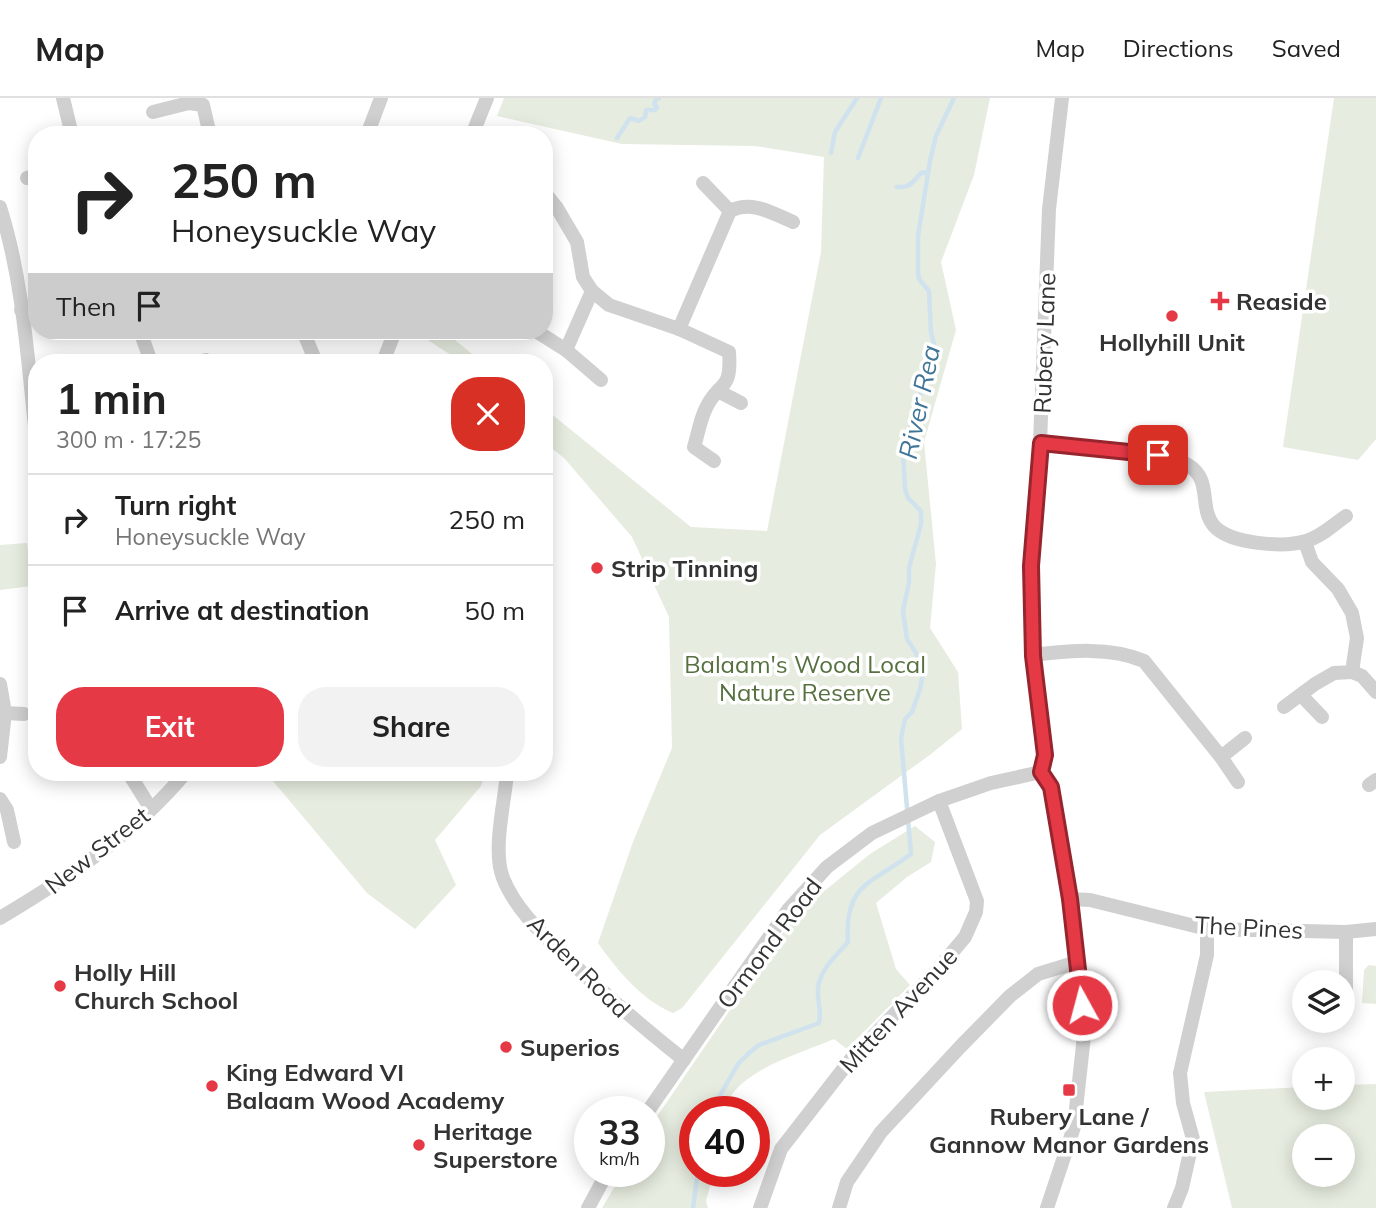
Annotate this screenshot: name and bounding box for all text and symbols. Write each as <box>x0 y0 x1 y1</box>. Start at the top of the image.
text: Map <box>35 28 105 69</box>
text: Map <box>1035 33 1085 63</box>
text: Directions <box>1123 33 1234 63</box>
text: Saved <box>1272 33 1341 63</box>
text: 250 m <box>171 149 317 210</box>
icon: right <box>56 154 147 245</box>
text: Honeysuckle Way <box>171 210 436 250</box>
street label: Rubery Lane <box>1027 272 1061 414</box>
place label: Reaside <box>1236 286 1327 316</box>
icon: arrive <box>130 287 168 325</box>
text: Then <box>56 290 116 323</box>
marker: Reaside <box>1210 291 1230 311</box>
marker: Hollyhill Unit <box>1164 308 1180 324</box>
place label: Hollyhill Unit <box>1099 327 1245 357</box>
water label: River Rea <box>891 342 947 462</box>
text: 1 min <box>56 372 167 425</box>
button: close <box>451 377 525 451</box>
text: 300 m · 17:25 <box>56 425 201 454</box>
pin <box>1128 425 1188 485</box>
icon: arrive <box>1139 436 1177 474</box>
text: Turn right <box>115 489 236 522</box>
icon: right <box>56 501 94 539</box>
text: 250 m <box>449 503 525 536</box>
text: Honeysuckle Way <box>115 522 306 551</box>
place label: Strip Tinning <box>611 553 758 583</box>
marker: Strip Tinning <box>589 560 605 576</box>
icon: arrive <box>56 592 94 630</box>
text: Arrive at destination <box>115 594 370 627</box>
text: 50 m <box>464 594 525 627</box>
park label: Balaam's Wood Local Nature Reserve <box>684 649 926 707</box>
button: Exit <box>56 687 284 767</box>
button: Share <box>298 687 525 767</box>
street label: New Street <box>39 800 155 900</box>
street label: Ormond Road <box>710 872 828 1014</box>
street label: Arden Road <box>521 908 637 1024</box>
street label: The Pines <box>1194 909 1304 945</box>
street label: Mitten Avenue <box>833 941 963 1079</box>
place label: Holly Hill Church School <box>74 957 238 1015</box>
position arrow <box>1045 968 1119 1042</box>
map controls <box>1292 970 1355 1187</box>
button: layers <box>1292 970 1355 1033</box>
marker: Holly Hill Church School <box>52 978 68 994</box>
place label: Superios <box>520 1032 620 1062</box>
marker: Superios <box>498 1039 514 1055</box>
button: + <box>1292 1047 1355 1110</box>
place label: King Edward VI Balaam Wood Academy <box>226 1057 505 1115</box>
marker: King Edward VI Balaam Wood Academy <box>204 1078 220 1094</box>
marker: Rubery Lane / Gannow Manor Gardens <box>1061 1082 1077 1098</box>
speed limit sign: 40 <box>679 1096 770 1187</box>
place label: Rubery Lane / Gannow Manor Gardens <box>929 1101 1209 1159</box>
text: 33 <box>598 1110 641 1154</box>
place label: Heritage Superstore <box>433 1116 558 1174</box>
button: − <box>1292 1124 1355 1187</box>
marker: Heritage Superstore <box>411 1137 427 1153</box>
text: km/h <box>599 1147 640 1170</box>

